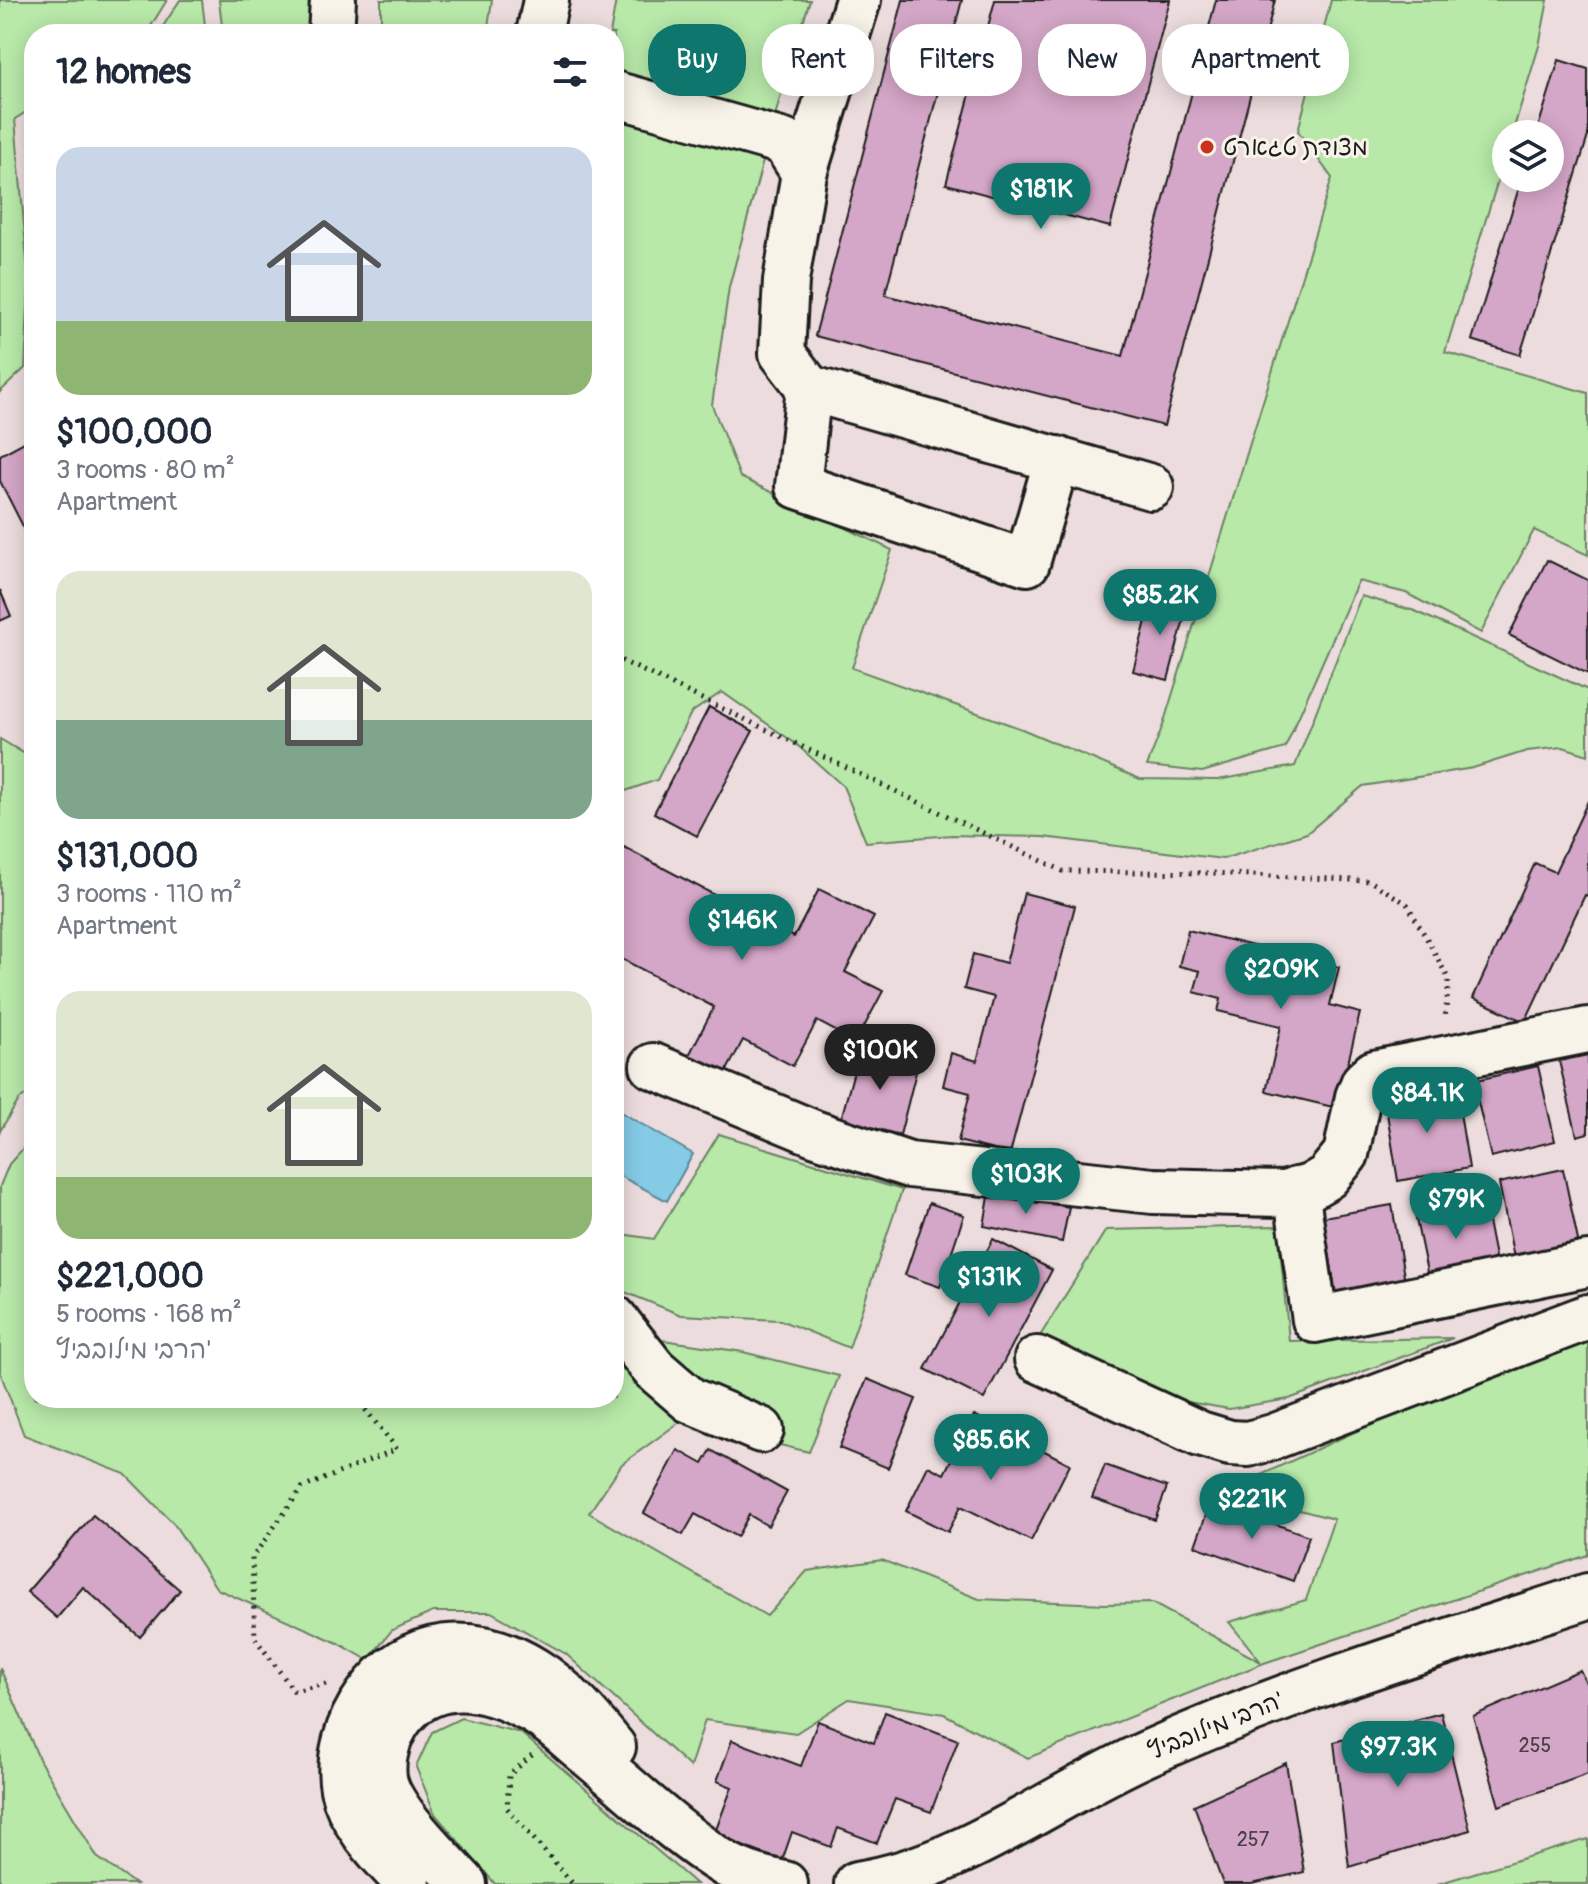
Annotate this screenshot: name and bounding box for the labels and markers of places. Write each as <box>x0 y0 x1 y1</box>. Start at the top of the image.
place label: מצודת טגארט <box>1223 133 1368 162</box>
marker: מצודת טגארט <box>1198 138 1216 156</box>
pin: $181K <box>985 163 1097 231</box>
pin: $85.2K <box>1095 569 1225 637</box>
pin: $146K <box>686 894 798 962</box>
pin: $209K <box>1225 943 1337 1011</box>
pin: $100K <box>824 1024 936 1092</box>
pin: $84.1K <box>1362 1067 1492 1135</box>
pin: $103K <box>970 1148 1082 1216</box>
pin: $79K <box>1409 1173 1503 1241</box>
pin: $131K <box>933 1251 1045 1319</box>
pin: $85.6K <box>926 1414 1056 1482</box>
pin: $221K <box>1196 1473 1308 1541</box>
pin: $97.3K <box>1333 1721 1463 1789</box>

